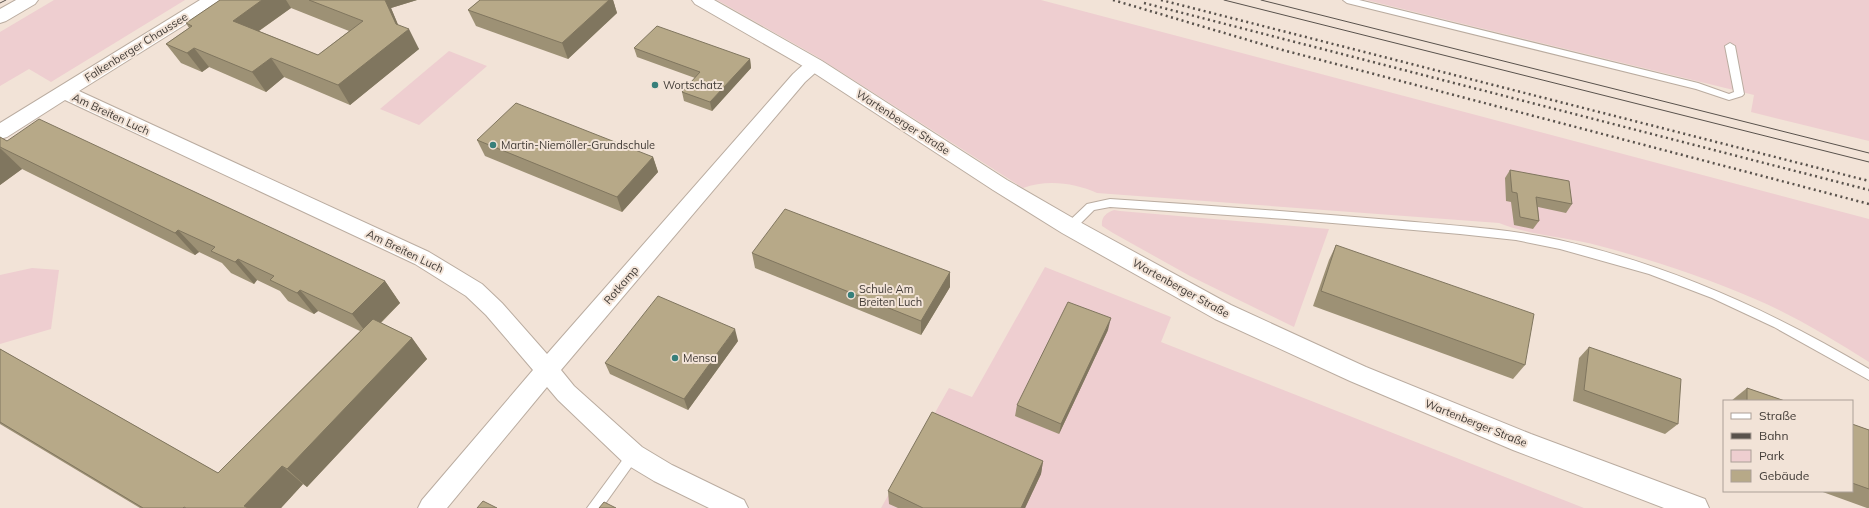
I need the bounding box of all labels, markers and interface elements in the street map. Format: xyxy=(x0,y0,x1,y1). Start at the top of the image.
street label: Falkenberger Chaussee xyxy=(82,10,190,84)
place label: Wortschatz xyxy=(663,78,723,92)
marker: Wortschatz xyxy=(650,80,660,90)
street label: Wartenberger Straße xyxy=(854,86,952,158)
street label: Am Breiten Luch xyxy=(70,90,152,138)
place label: Martin-Niemöller-Grundschule xyxy=(501,138,655,152)
marker: Martin-Niemöller-Grundschule xyxy=(488,140,498,150)
street label: Am Breiten Luch xyxy=(364,226,446,276)
street label: Wartenberger Straße xyxy=(1130,255,1232,321)
street label: Rotkamp xyxy=(601,263,642,307)
place label: Schule Am Breiten Luch xyxy=(859,282,922,309)
marker: Schule Am Breiten Luch xyxy=(846,290,856,300)
place label: Mensa xyxy=(683,351,717,365)
marker: Mensa xyxy=(670,353,680,363)
street label: Wartenberger Straße xyxy=(1423,396,1529,450)
legend xyxy=(1723,400,1853,492)
text: Straße xyxy=(1759,408,1796,423)
text: Bahn xyxy=(1759,428,1788,443)
text: Park xyxy=(1759,448,1785,463)
text: Gebäude xyxy=(1759,468,1809,483)

